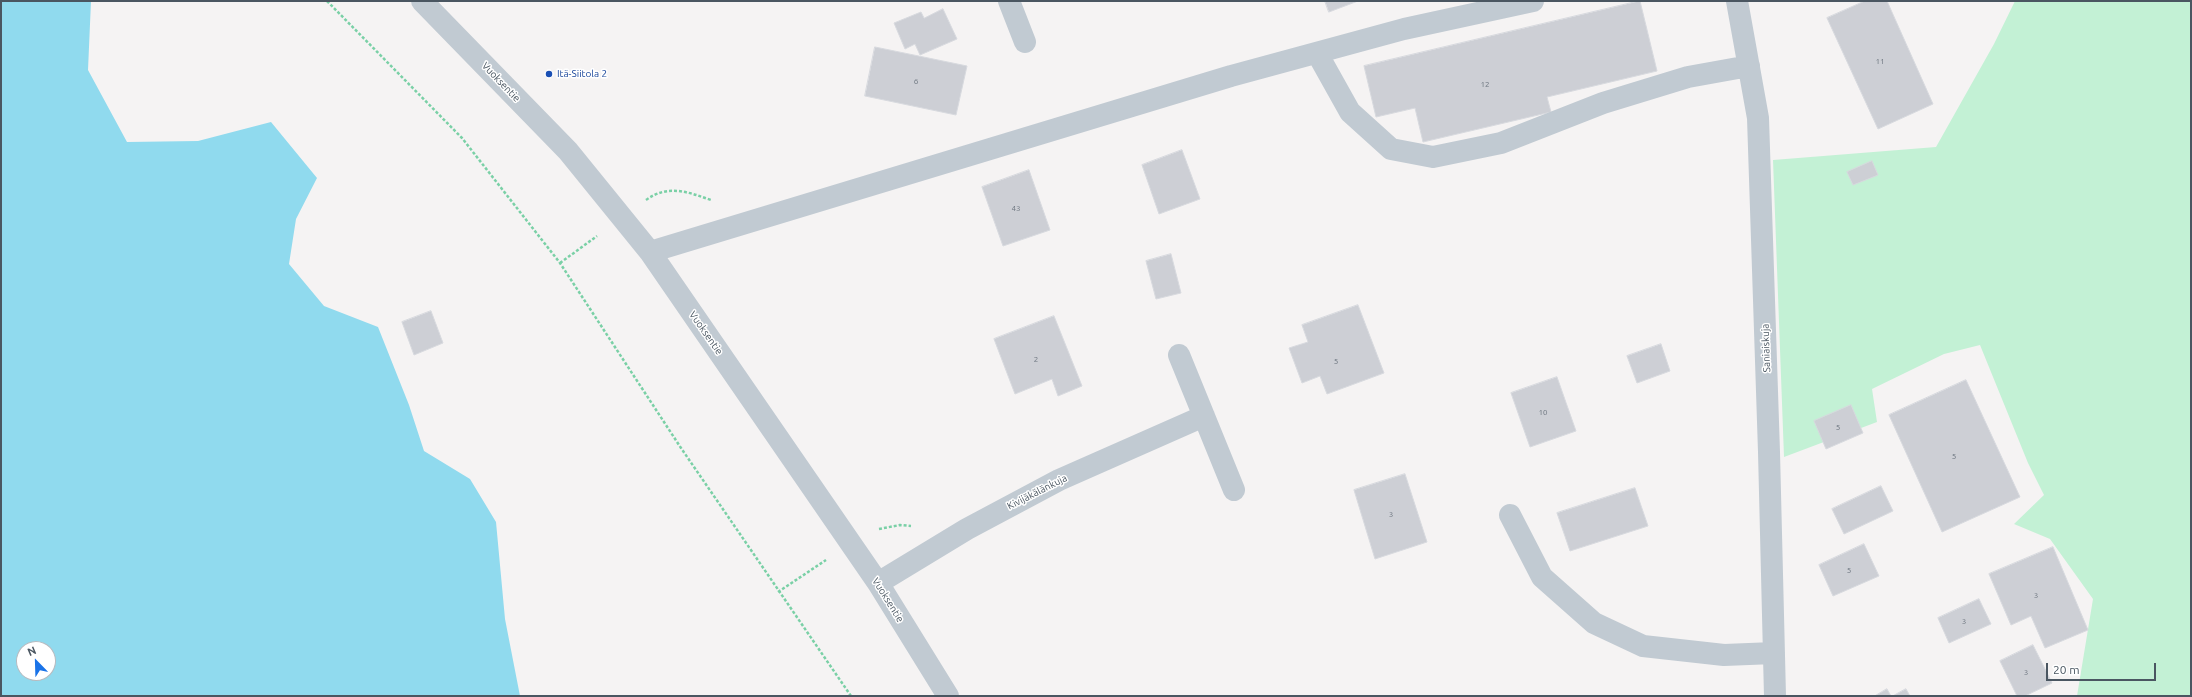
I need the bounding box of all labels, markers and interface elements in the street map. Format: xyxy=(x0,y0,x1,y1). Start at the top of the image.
house number: 11 xyxy=(1875,56,1885,66)
street label: Vuoksentie xyxy=(479,60,523,104)
place label: Itä-Siitola 2 xyxy=(557,68,607,80)
marker: Itä-Siitola 2 xyxy=(544,69,554,79)
house number: 6 xyxy=(914,76,918,86)
house number: 12 xyxy=(1480,79,1490,89)
house number: 43 xyxy=(1011,203,1021,213)
street label: Vuoksentie xyxy=(687,309,725,357)
street label: Saniaiskuja xyxy=(1759,323,1773,373)
house number: 2 xyxy=(1034,354,1038,364)
house number: 5 xyxy=(1334,356,1338,366)
house number: 10 xyxy=(1538,407,1548,417)
house number: 5 xyxy=(1836,422,1840,432)
house number: 5 xyxy=(1952,451,1956,461)
street label: Kivijäkälänkuja xyxy=(1005,472,1069,512)
house number: 3 xyxy=(1389,509,1393,519)
house number: 5 xyxy=(1847,565,1851,575)
street label: Vuoksentie xyxy=(870,576,906,624)
house number: 3 xyxy=(2034,590,2038,600)
house number: 3 xyxy=(1962,616,1966,626)
north arrow xyxy=(16,641,56,681)
text: N xyxy=(26,644,38,658)
scale bar xyxy=(2048,655,2158,681)
text: 20 m xyxy=(2053,663,2080,676)
house number: 3 xyxy=(2024,667,2028,677)

